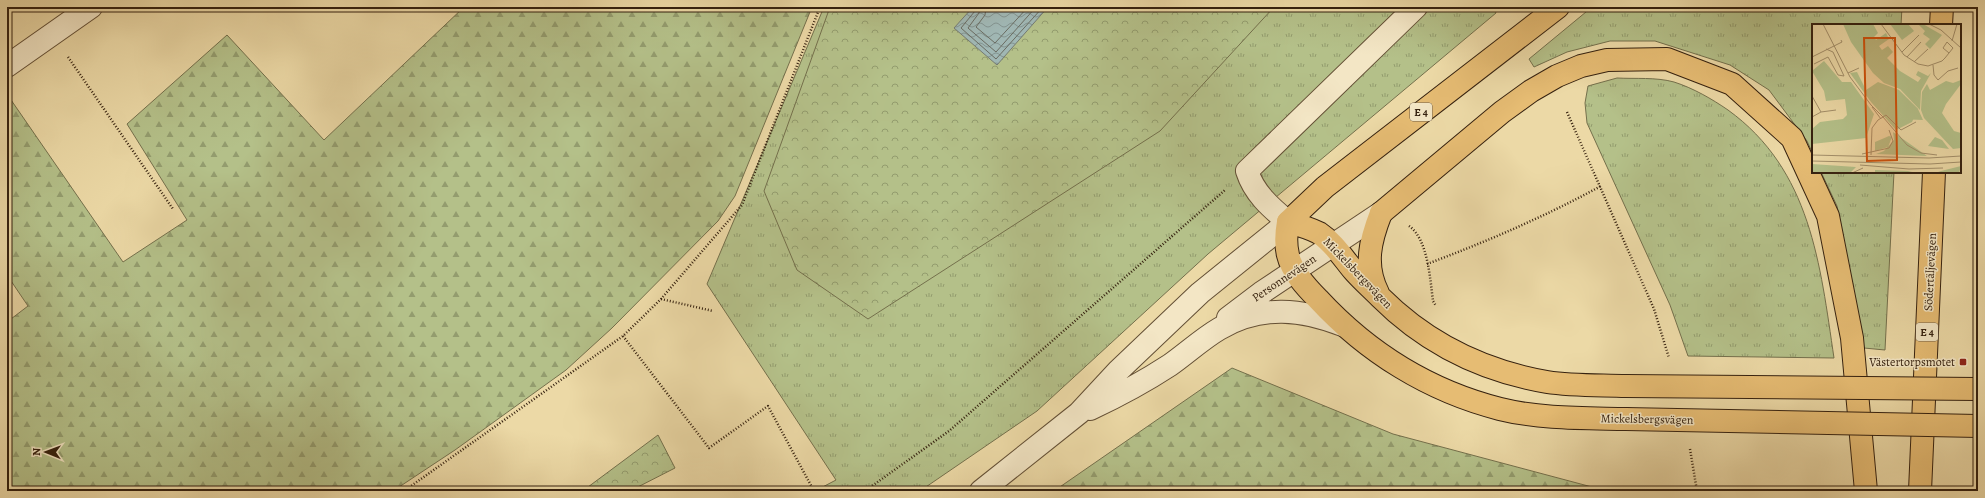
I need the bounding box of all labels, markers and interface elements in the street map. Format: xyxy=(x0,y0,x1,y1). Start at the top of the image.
inset map xyxy=(1812,24,1961,173)
road number: E 4 xyxy=(1410,103,1432,121)
street label: Södertäljevägen xyxy=(1920,232,1940,311)
street label: Mickelsbergsvägen xyxy=(1320,234,1396,312)
street label: Personnevägen xyxy=(1249,250,1320,305)
road number: E 4 xyxy=(1916,323,1938,341)
place label: Västertorpsmotet xyxy=(1868,354,1955,370)
marker: Västertorpsmotet xyxy=(1958,357,1968,367)
street label: Mickelsbergsvägen xyxy=(1600,410,1694,428)
north arrow xyxy=(26,432,66,472)
text: N xyxy=(29,448,44,456)

